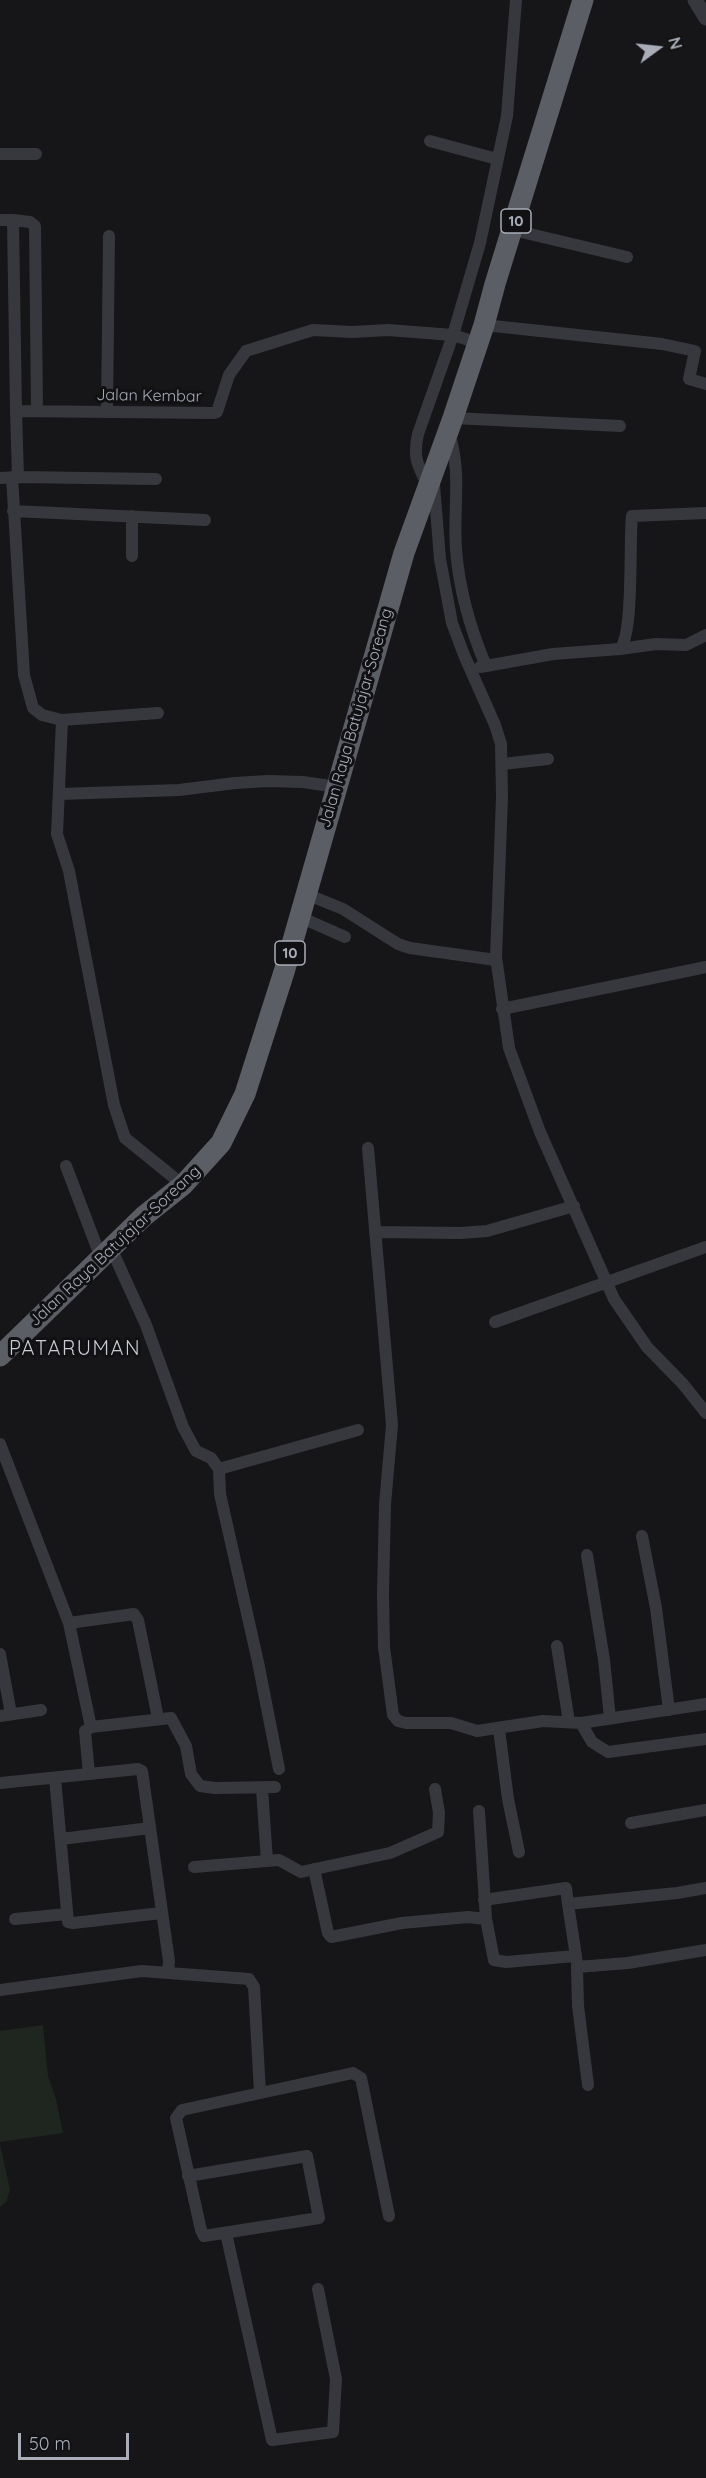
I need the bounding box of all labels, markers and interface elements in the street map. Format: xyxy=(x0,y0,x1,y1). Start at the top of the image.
north arrow xyxy=(628,18,688,78)
text: N xyxy=(664,35,687,52)
road number: 10 xyxy=(501,209,531,233)
street label: Jalan Kembar xyxy=(96,385,202,407)
street label: Jalan Raya Batujajar-Soreang xyxy=(315,606,397,830)
road number: 10 xyxy=(275,941,305,965)
street label: Jalan Raya Batujajar-Soreang xyxy=(25,1162,205,1330)
district label: PATARUMAN xyxy=(9,1337,141,1361)
scale bar xyxy=(21,2421,132,2459)
text: 50 m xyxy=(29,2432,71,2455)

